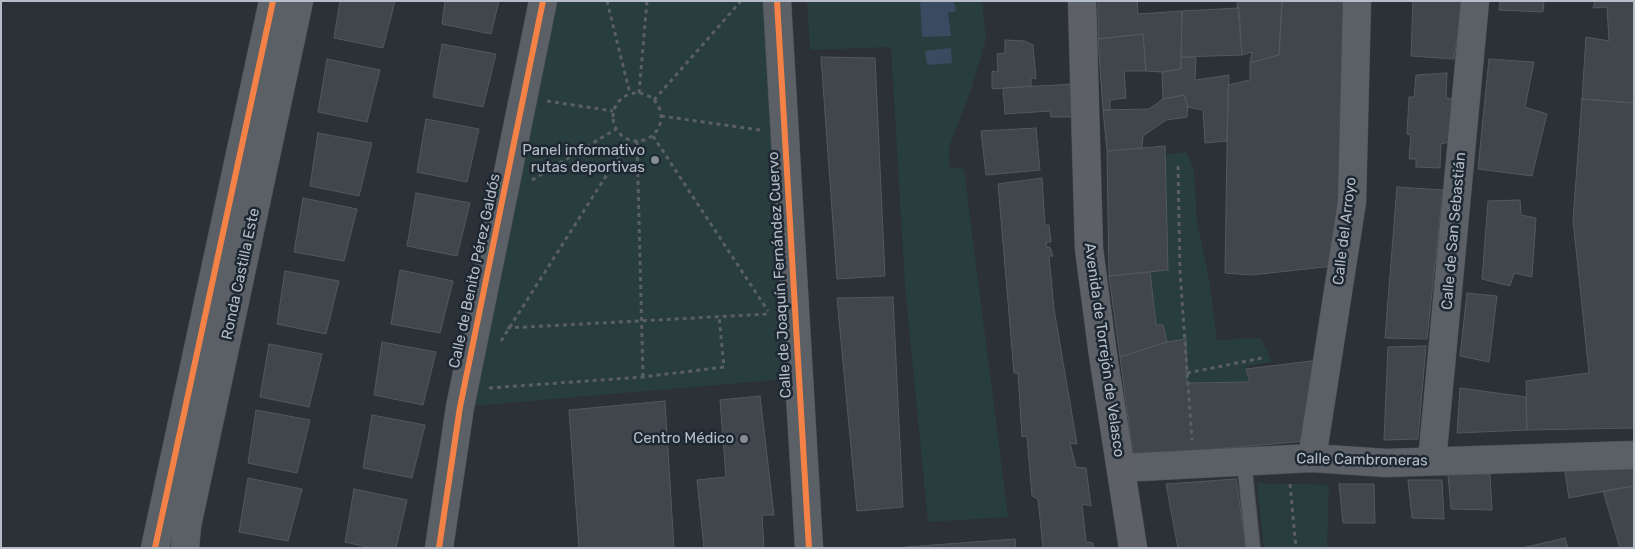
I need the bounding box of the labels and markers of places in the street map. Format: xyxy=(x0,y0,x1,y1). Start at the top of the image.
place label: Panel informativo rutas deportivas xyxy=(522,142,645,177)
marker: Panel informativo rutas deportivas xyxy=(649,154,661,166)
place label: Centro Médico xyxy=(633,430,734,448)
marker: Centro Médico xyxy=(738,433,750,445)

